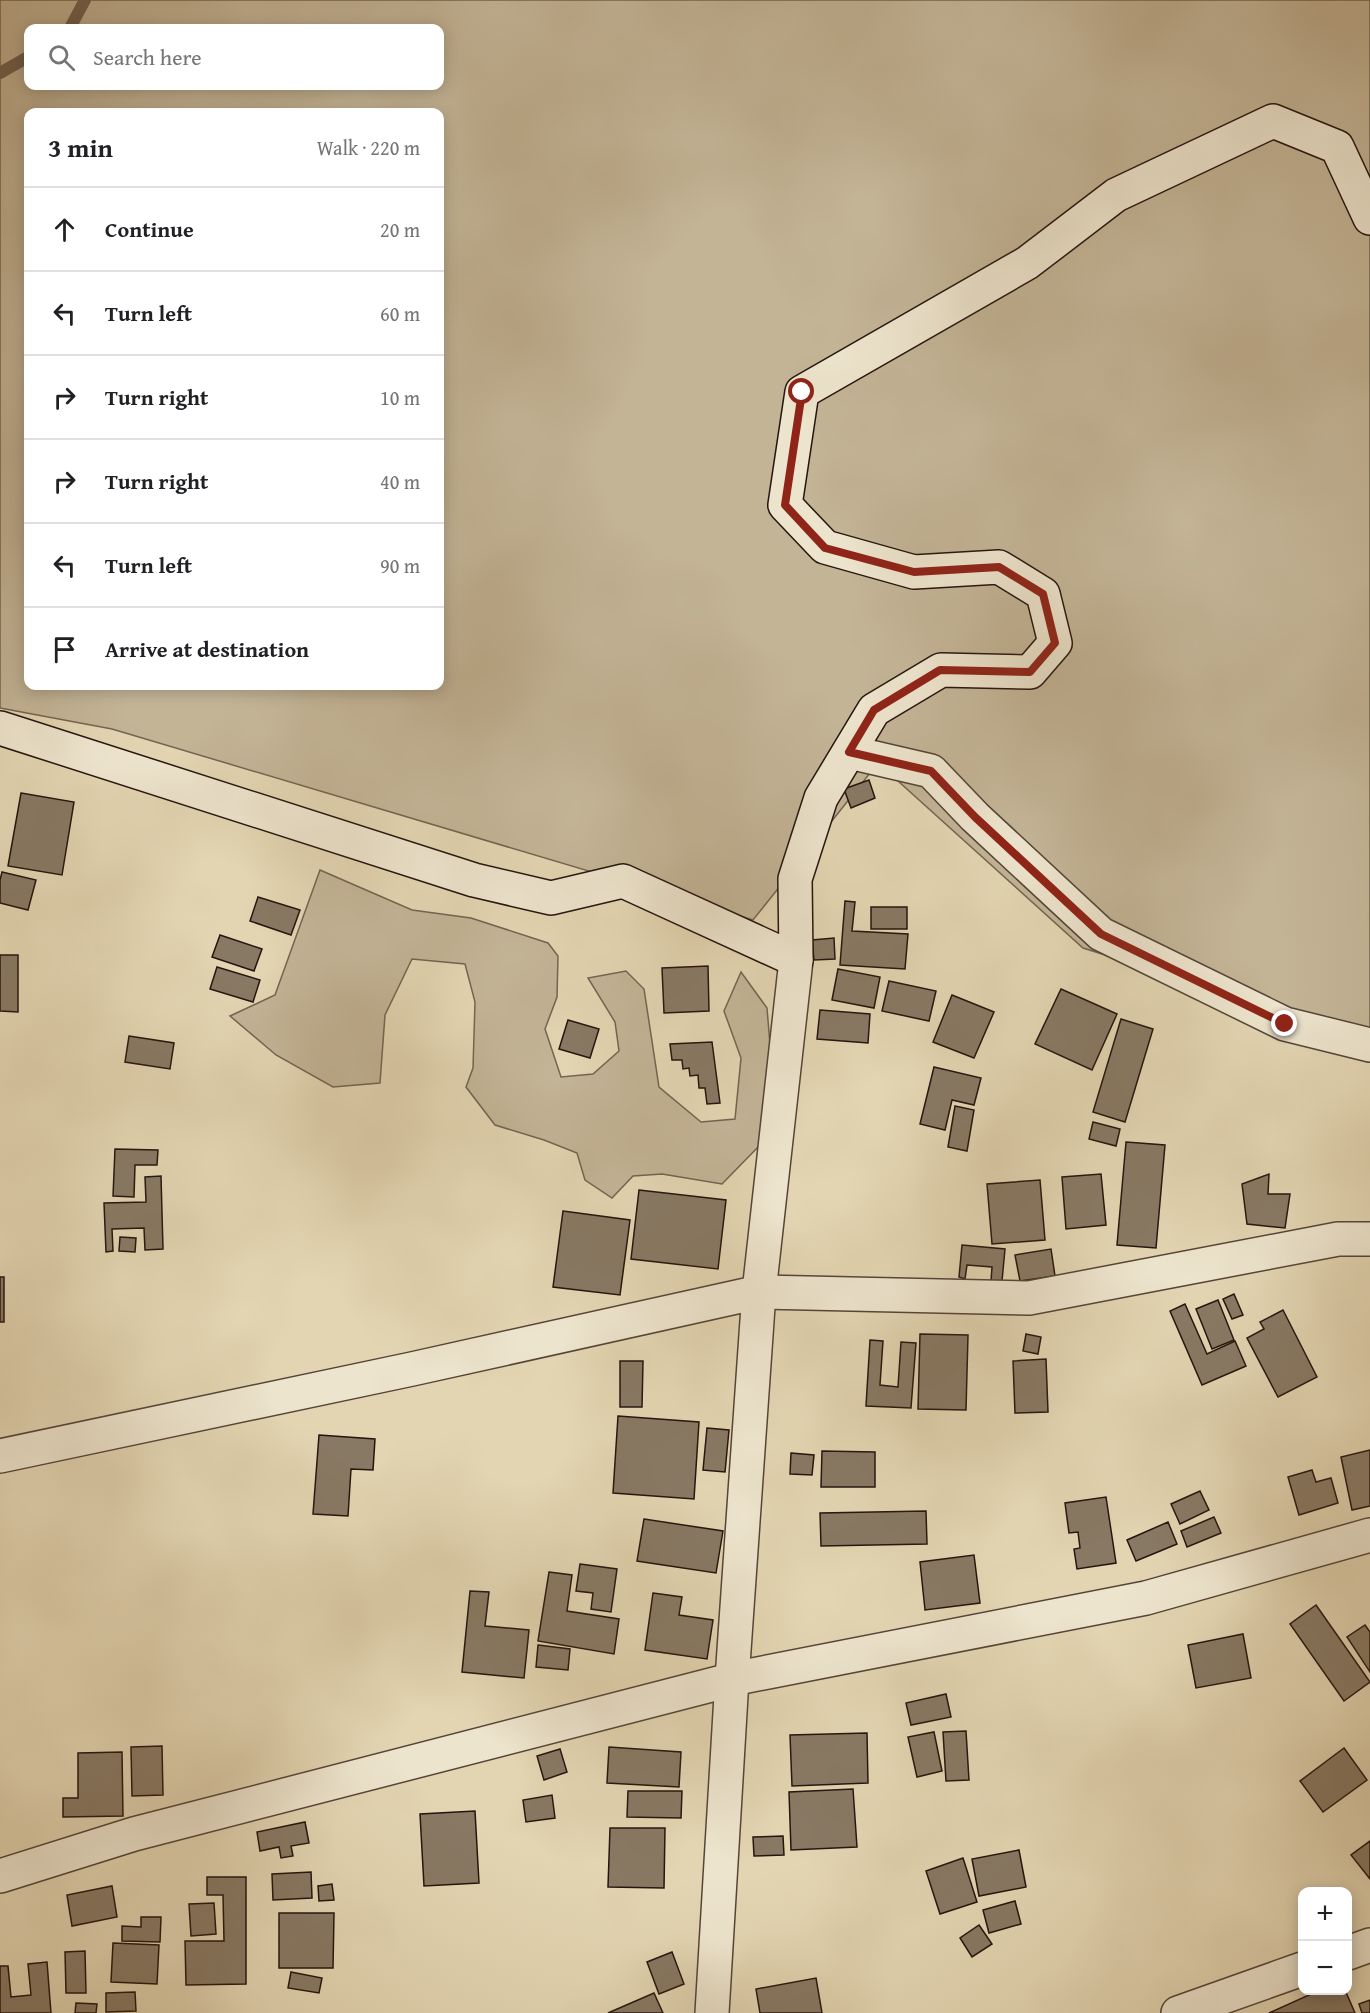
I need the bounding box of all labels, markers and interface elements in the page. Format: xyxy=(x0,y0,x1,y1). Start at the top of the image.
search box xyxy=(24,24,444,90)
icon: search xyxy=(45,41,78,74)
text: Search here xyxy=(93,41,202,73)
text: 3 min xyxy=(48,128,113,167)
text: Walk · 220 m xyxy=(317,133,420,162)
icon: ahead xyxy=(48,213,81,246)
text: Continue xyxy=(105,213,194,245)
text: 20 m xyxy=(380,215,420,244)
icon: left xyxy=(48,297,81,330)
text: Turn left xyxy=(105,297,192,329)
text: 60 m xyxy=(380,299,420,328)
route start xyxy=(788,378,814,404)
icon: right xyxy=(48,381,81,414)
text: Turn right xyxy=(105,381,208,413)
text: 10 m xyxy=(380,383,420,412)
icon: right xyxy=(48,465,81,498)
text: Turn right xyxy=(105,465,208,497)
text: 40 m xyxy=(380,467,420,496)
icon: left xyxy=(48,549,81,582)
text: Turn left xyxy=(105,549,192,581)
text: 90 m xyxy=(380,551,420,580)
icon: arrive xyxy=(48,633,81,666)
text: Arrive at destination xyxy=(105,633,309,665)
route end xyxy=(1271,1010,1297,1036)
map controls xyxy=(1298,1887,1352,1995)
button: + xyxy=(1298,1887,1352,1941)
button: − xyxy=(1298,1941,1352,1995)

